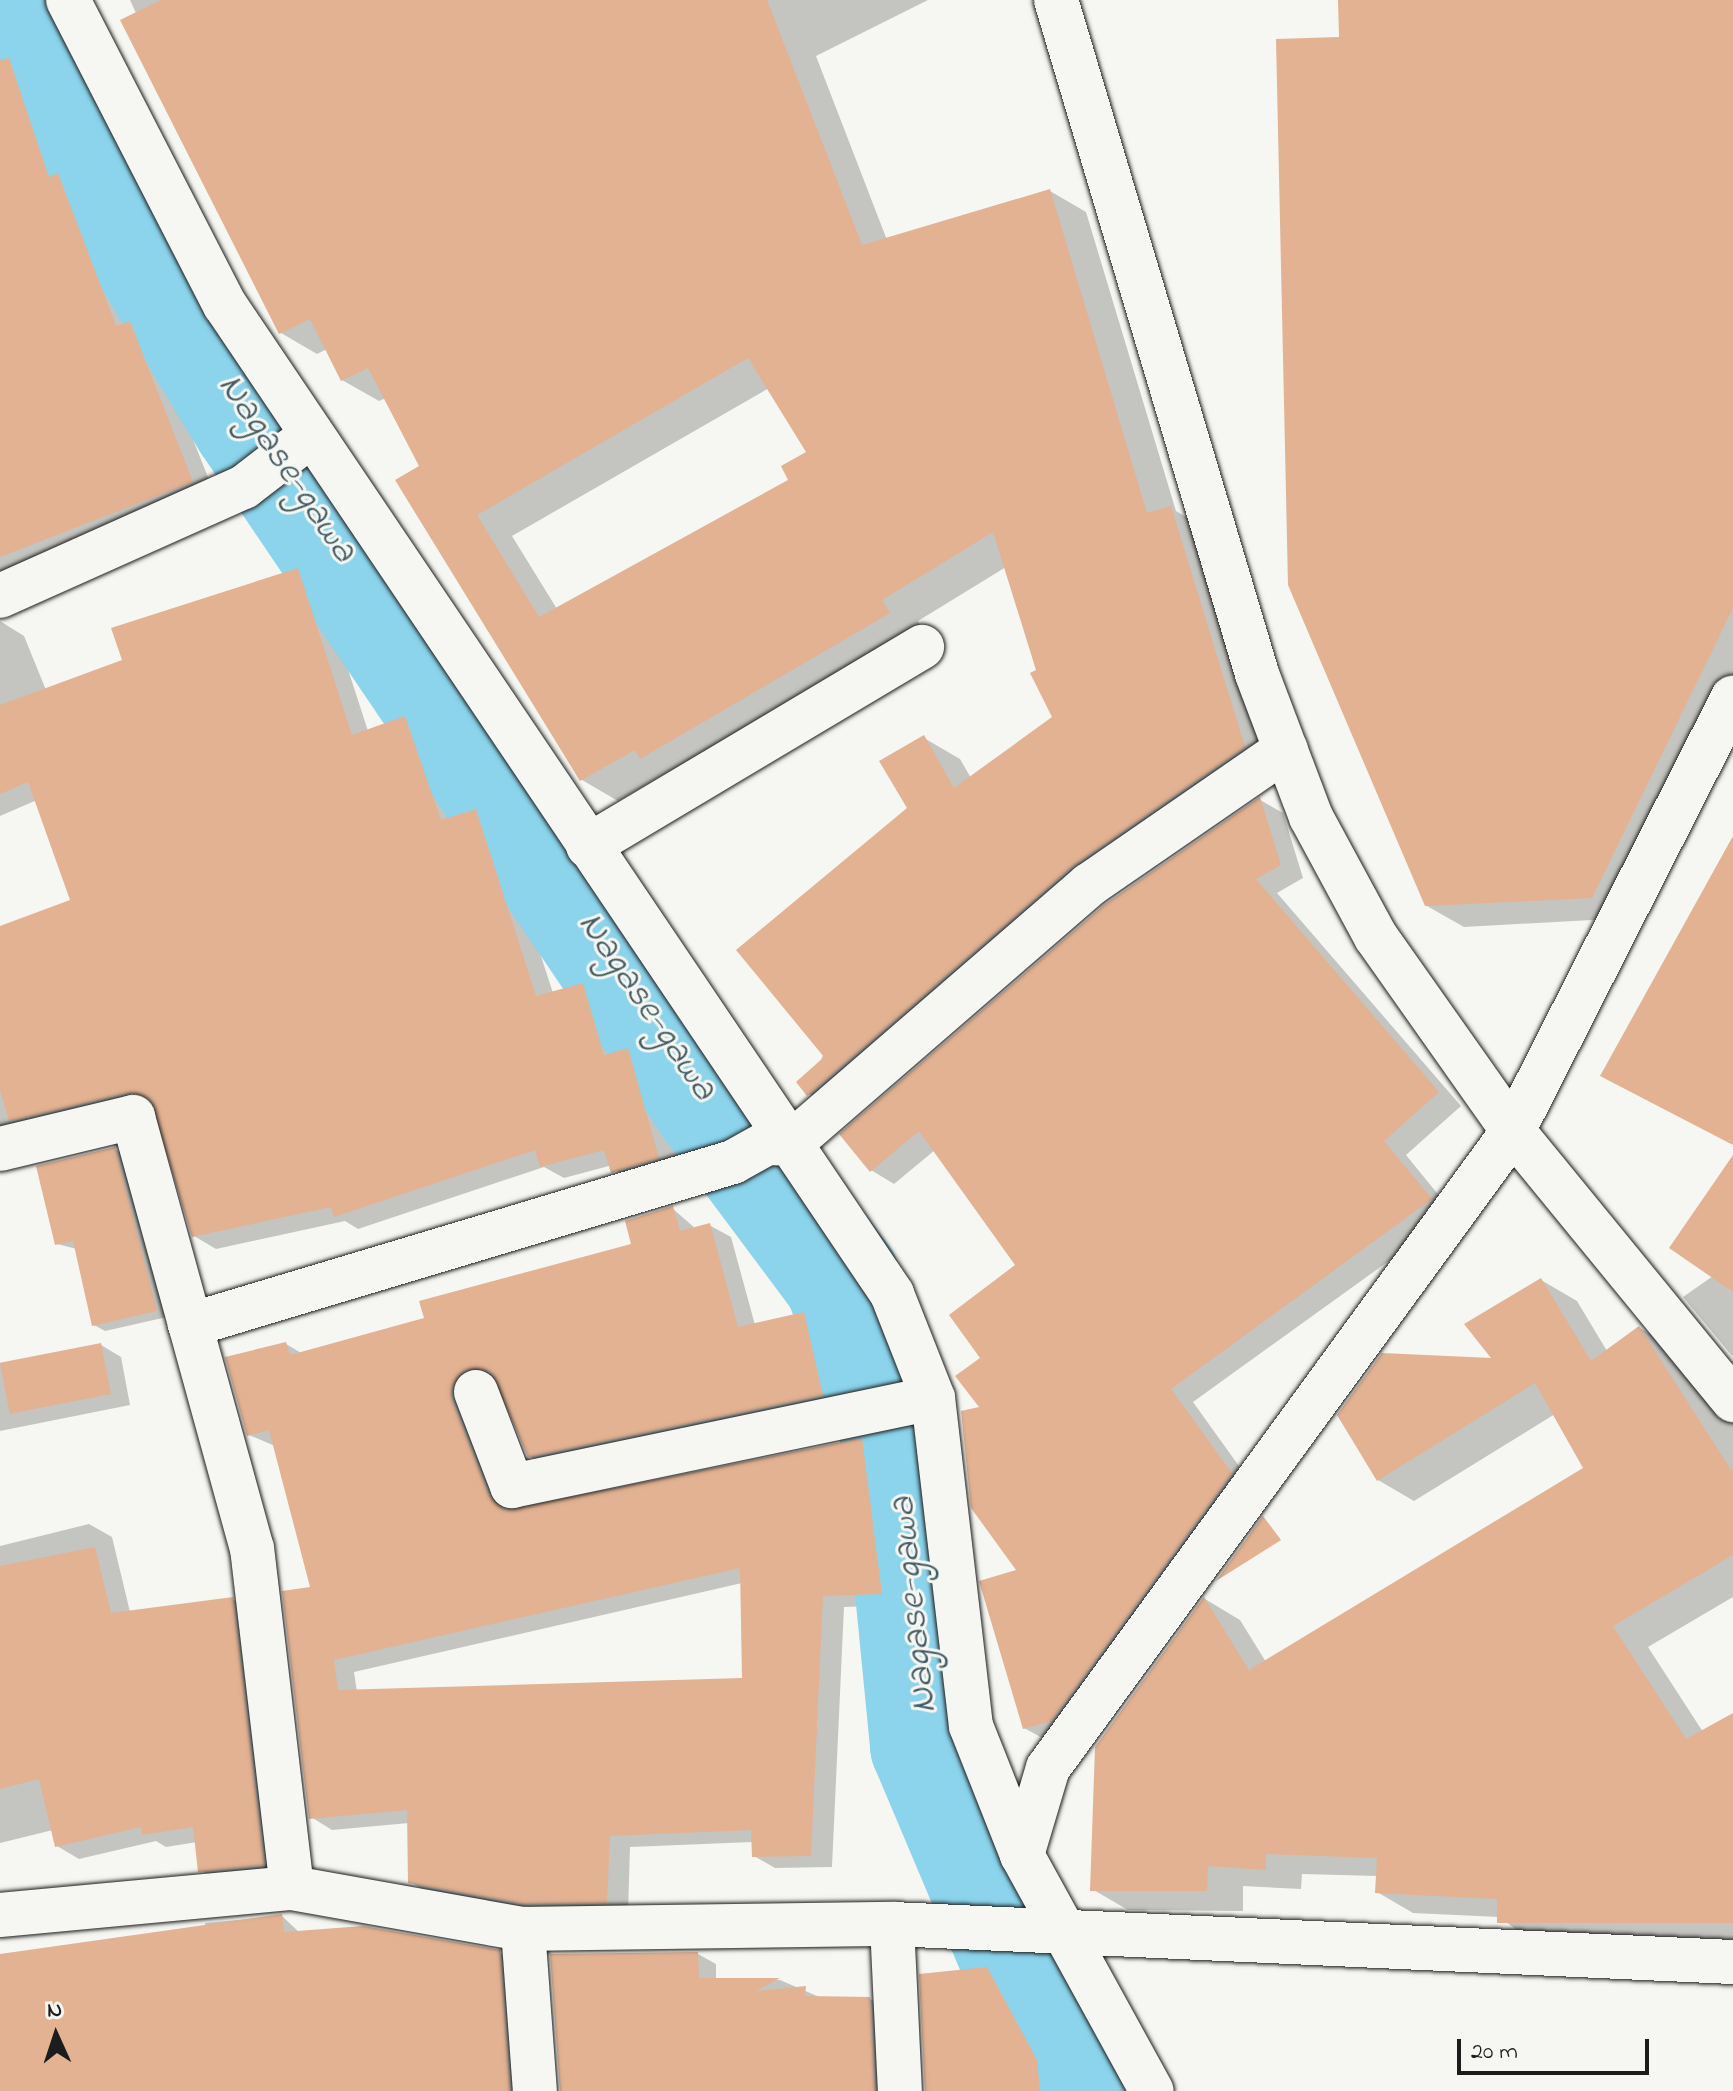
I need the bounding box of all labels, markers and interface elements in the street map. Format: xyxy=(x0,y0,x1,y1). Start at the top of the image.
water label: Nagase-gawa xyxy=(206,366,366,572)
water label: Nagase-gawa xyxy=(566,904,726,1110)
water label: Nagase-gawa xyxy=(881,1494,949,1716)
north arrow xyxy=(16,1995,96,2075)
text: N xyxy=(46,1995,63,2027)
scale bar xyxy=(1461,2023,1653,2073)
text: 20 m xyxy=(1471,2035,1518,2070)

